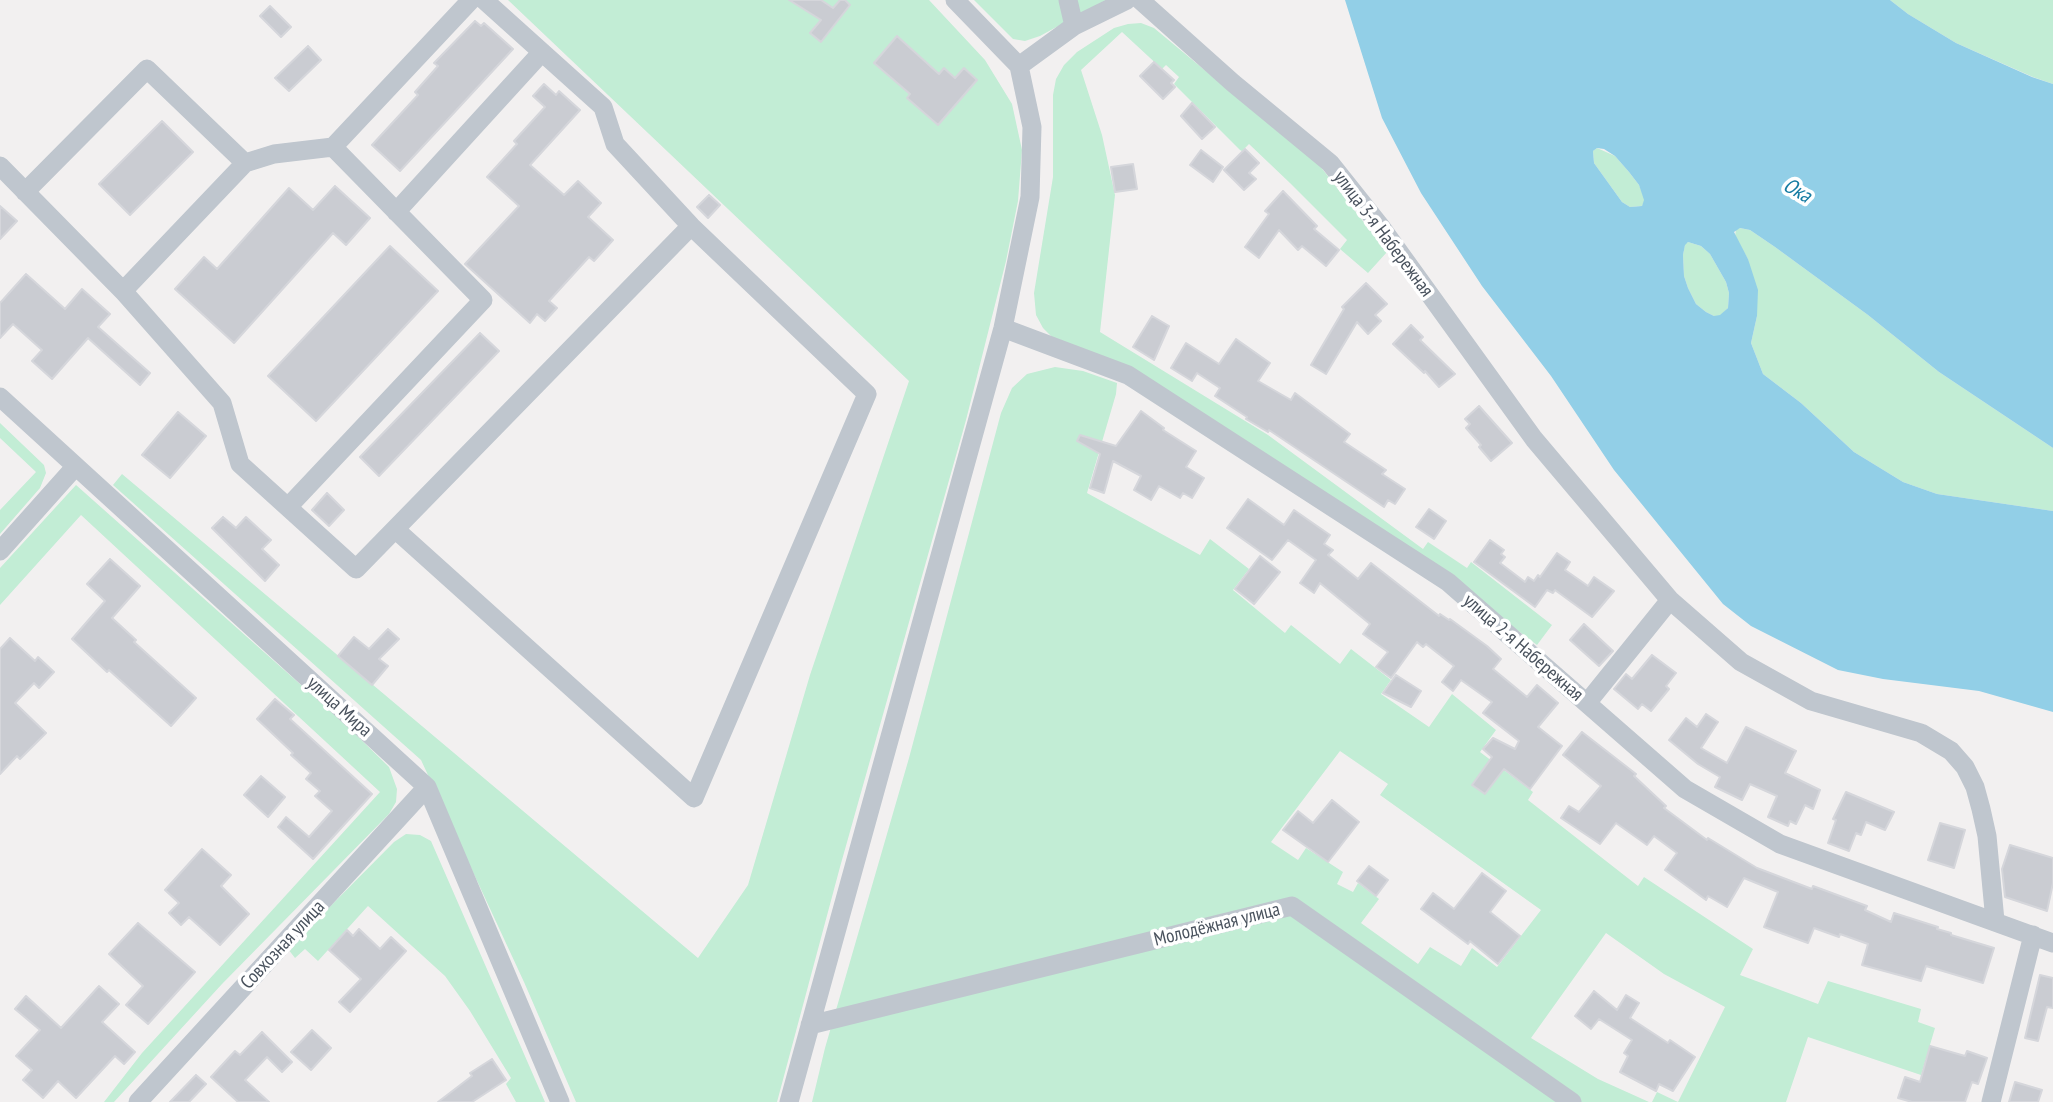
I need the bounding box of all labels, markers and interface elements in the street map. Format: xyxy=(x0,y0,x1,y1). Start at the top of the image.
street label: улица 3-я Набережная xyxy=(1328,167,1438,301)
water label: Ока xyxy=(1779,173,1815,209)
street label: улица 2-я Набережная xyxy=(1458,590,1588,706)
street label: улица Мира xyxy=(302,672,376,742)
street label: Совхозная улица xyxy=(236,896,330,994)
street label: Молодёжная улица xyxy=(1152,898,1282,952)

